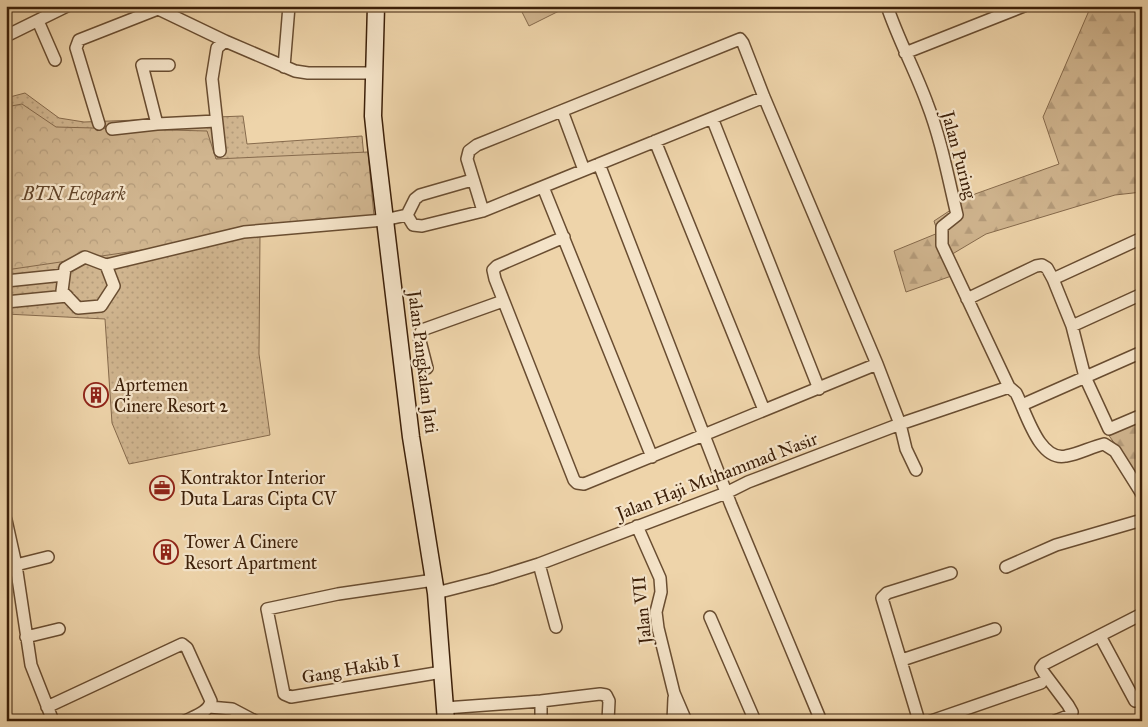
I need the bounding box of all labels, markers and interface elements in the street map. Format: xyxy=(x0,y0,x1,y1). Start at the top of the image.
street label: Jalan Puring xyxy=(935,107,981,202)
park label: BTN Ecopark xyxy=(21,183,126,206)
street label: Jalan Pangkalan Jati xyxy=(402,287,443,435)
place label: Aprtemen Cinere Resort 2 xyxy=(113,374,228,417)
building icon: Aprtemen Cinere Resort 2 xyxy=(83,382,109,408)
street label: Jalan Haji Muhammad Nasir xyxy=(611,427,821,526)
place label: Kontraktor Interior Duta Laras Cipta CV xyxy=(180,467,338,510)
office icon: Kontraktor Interior Duta Laras Cipta CV xyxy=(149,475,175,501)
place label: Tower A Cinere Resort Apartment xyxy=(184,531,318,574)
building icon: Tower A Cinere Resort Apartment xyxy=(153,539,179,565)
street label: Jalan VII xyxy=(627,574,658,647)
street label: Gang Hakib I xyxy=(300,649,402,689)

